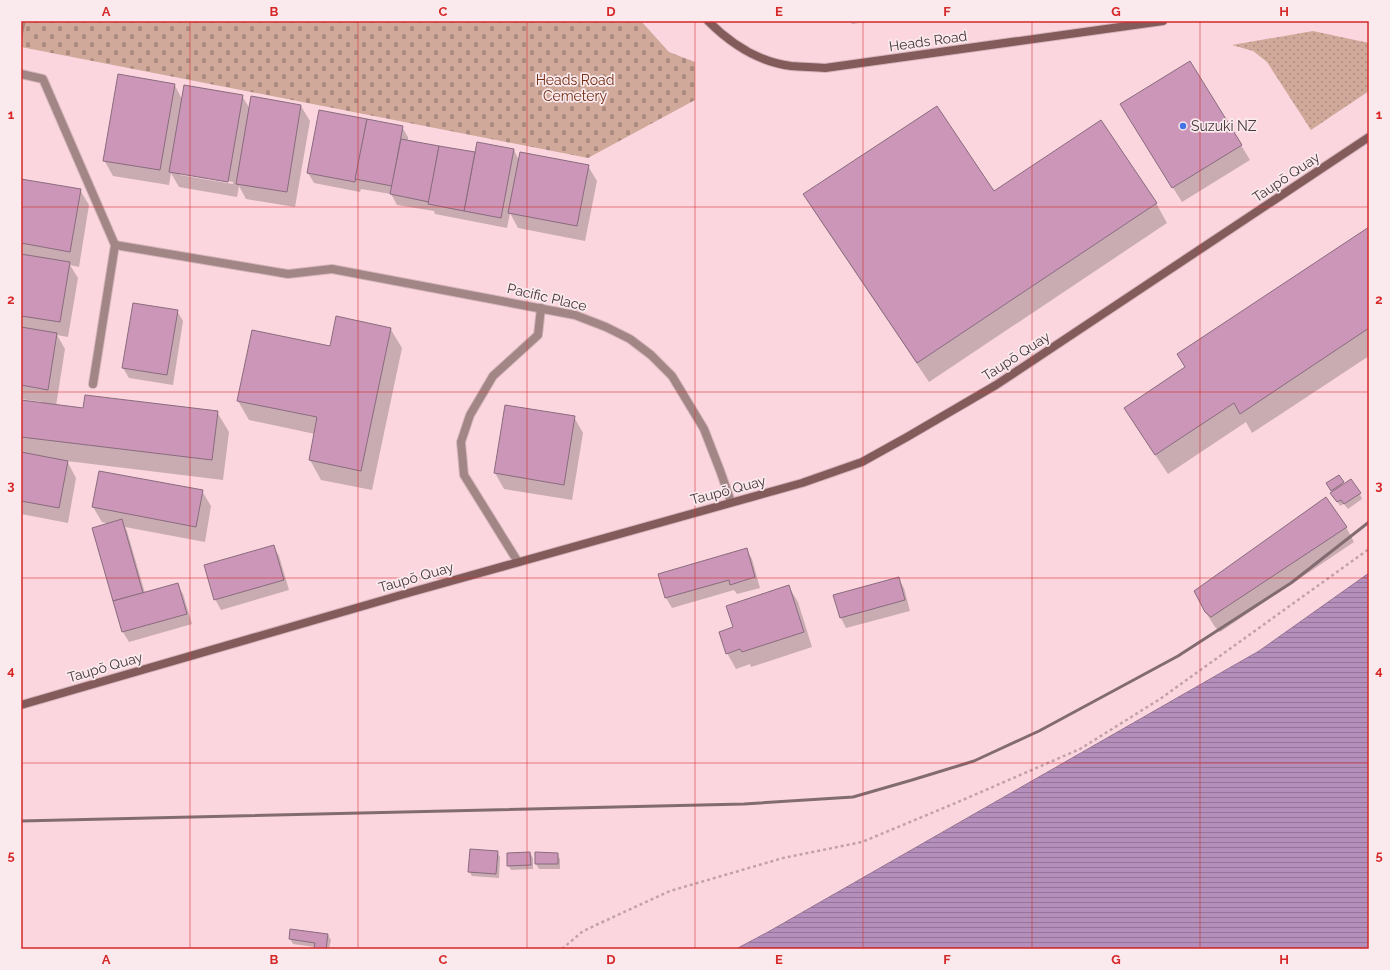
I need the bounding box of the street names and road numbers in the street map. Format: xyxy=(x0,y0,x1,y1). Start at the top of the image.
street label: Heads Road xyxy=(888,28,968,54)
street label: Taupō Quay xyxy=(1249,149,1323,205)
street label: Pacific Place xyxy=(506,280,588,314)
street label: Taupō Quay xyxy=(979,328,1053,384)
street label: Taupō Quay xyxy=(689,472,768,508)
street label: Taupō Quay xyxy=(377,559,456,595)
street label: Taupō Quay xyxy=(66,649,145,685)

